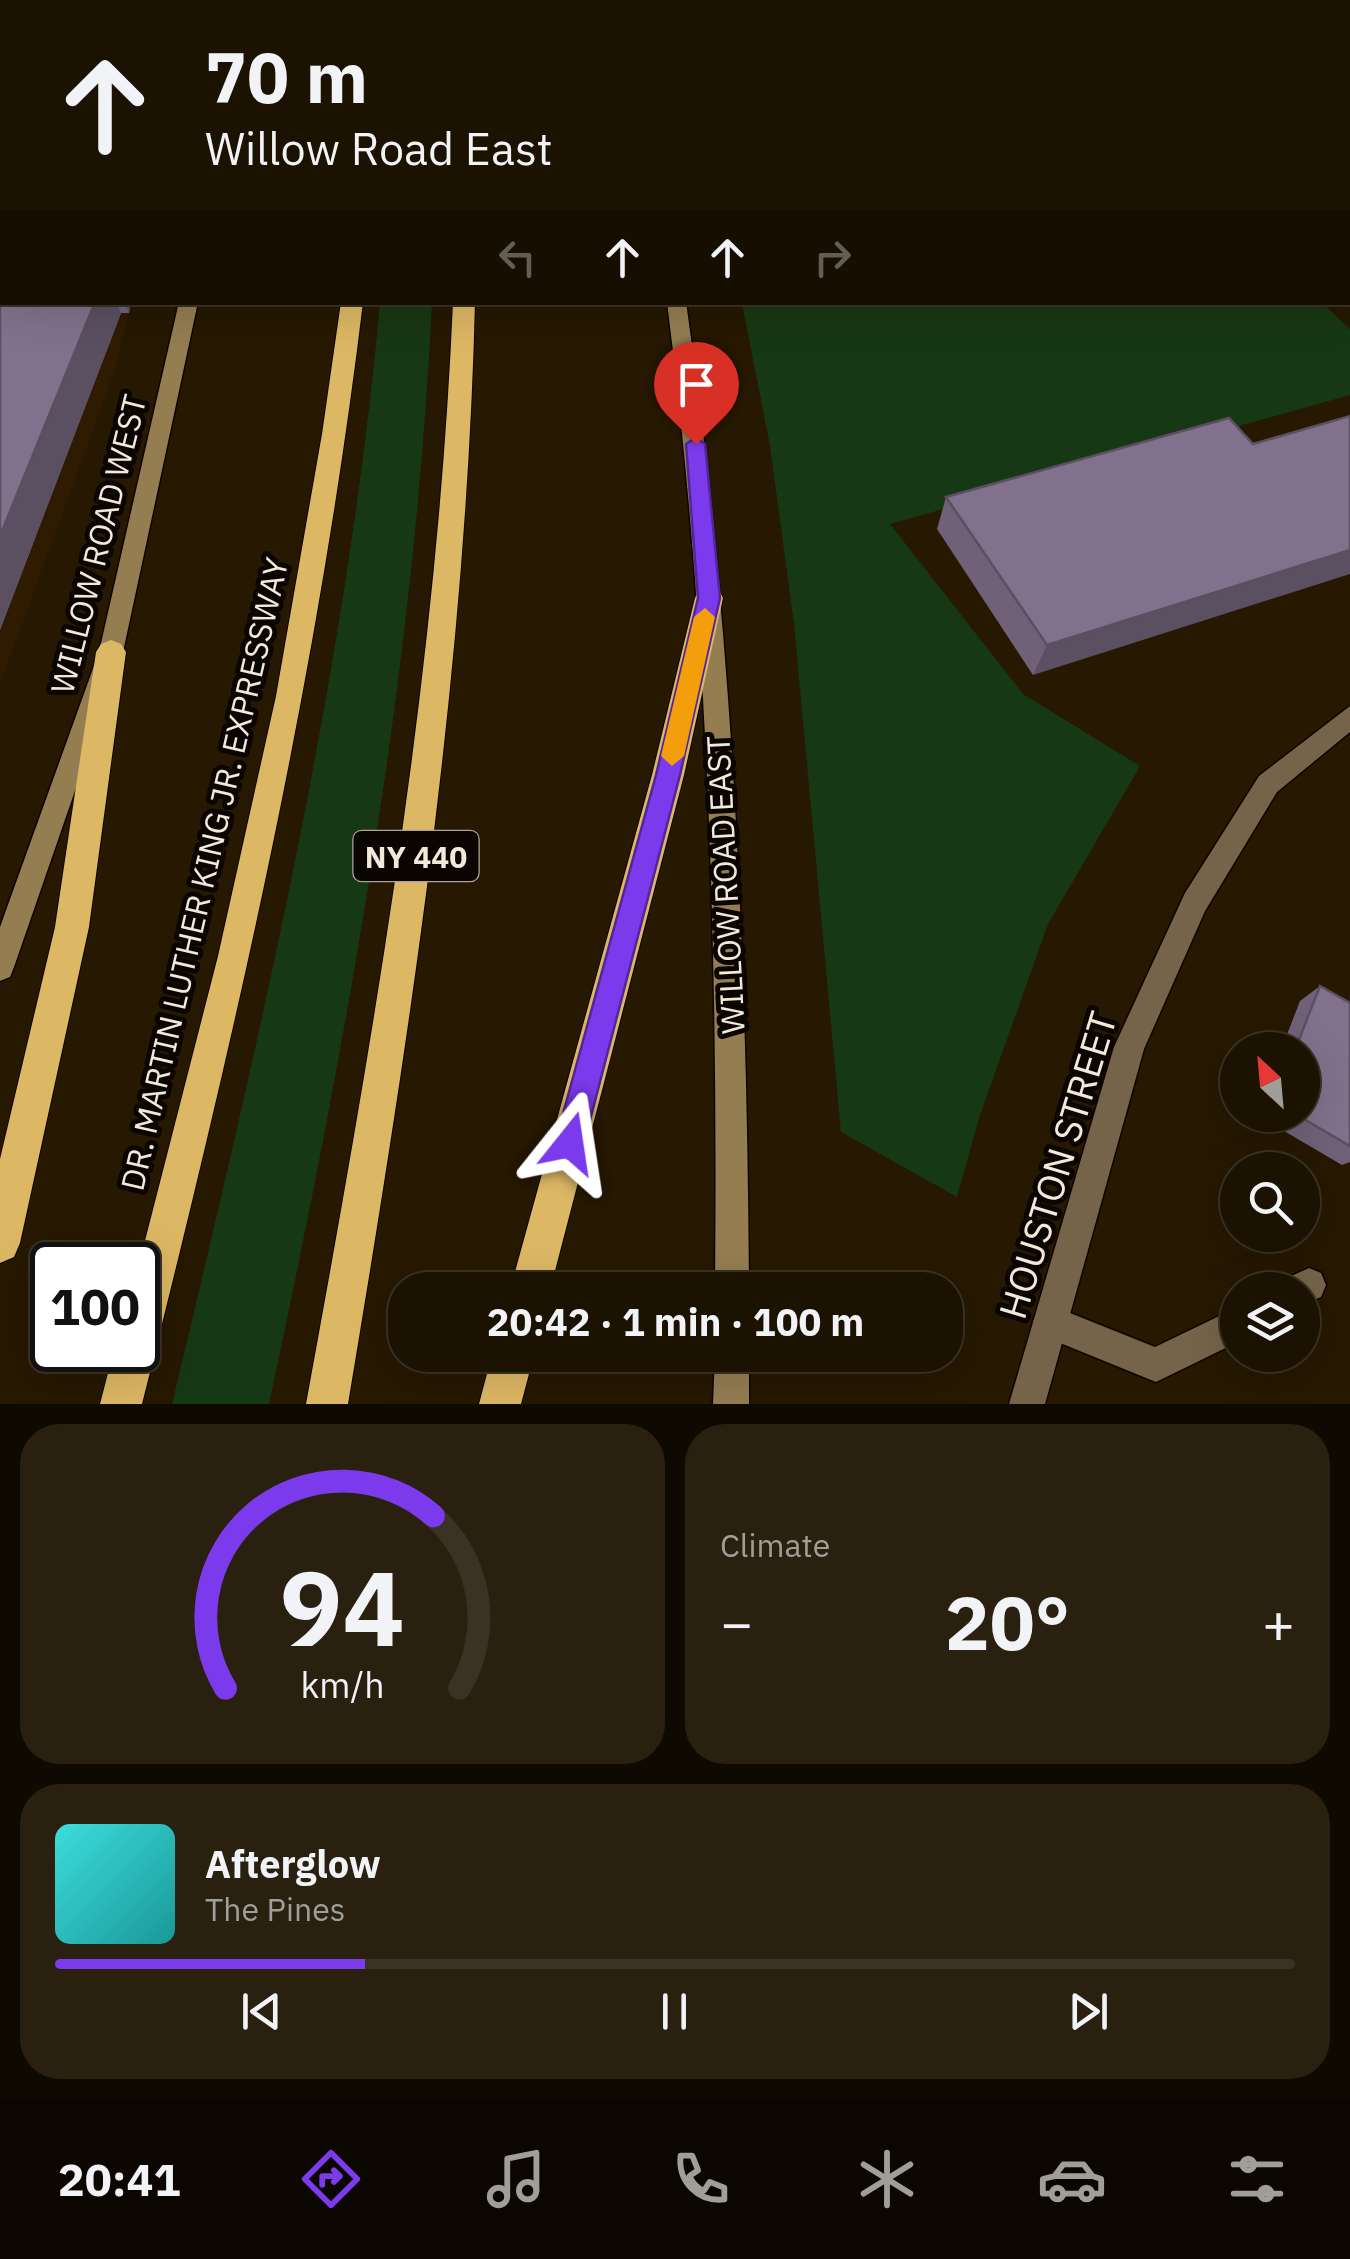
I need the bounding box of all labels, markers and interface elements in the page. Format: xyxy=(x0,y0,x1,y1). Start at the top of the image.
text: 70 m xyxy=(205,31,368,122)
icon: ahead xyxy=(40,40,170,170)
text: Willow Road East xyxy=(205,119,553,177)
icon: left xyxy=(490,230,545,285)
icon: ahead xyxy=(595,230,650,285)
icon: ahead xyxy=(700,230,755,285)
icon: right xyxy=(805,230,860,285)
pin xyxy=(654,342,739,445)
icon: arrive xyxy=(669,357,724,412)
street label: WILLOW ROAD WEST xyxy=(41,390,155,698)
street label: DR. MARTIN LUTHER KING JR. EXPRESSWAY xyxy=(111,553,297,1195)
street label: WILLOW ROAD EAST xyxy=(696,735,754,1035)
road number: NY 440 xyxy=(354,831,478,881)
street label: HOUSTON STREET xyxy=(987,1006,1127,1324)
north arrow xyxy=(1220,1032,1320,1132)
map controls xyxy=(1220,1032,1320,1372)
position arrow xyxy=(518,1091,622,1195)
button: search xyxy=(1220,1152,1320,1252)
speed limit sign: 100 xyxy=(30,1242,160,1372)
button: layers xyxy=(1220,1272,1320,1372)
text: 20:42 · 1 min · 100 m xyxy=(487,1297,864,1346)
text: Climate xyxy=(720,1524,830,1566)
text: 94 xyxy=(280,1539,405,1675)
text: 20° xyxy=(945,1573,1070,1671)
text: − xyxy=(720,1587,753,1658)
text: + xyxy=(1262,1587,1295,1658)
text: km/h xyxy=(300,1661,385,1708)
text: Afterglow xyxy=(205,1839,381,1888)
text: The Pines xyxy=(205,1888,345,1930)
icon: previous xyxy=(234,1984,289,2039)
icon: pause xyxy=(647,1984,702,2039)
icon: next xyxy=(1061,1984,1116,2039)
icon: directions xyxy=(296,2144,366,2214)
icon: music xyxy=(481,2144,551,2214)
icon: phone xyxy=(666,2144,736,2214)
icon: climate xyxy=(852,2144,922,2214)
icon: car xyxy=(1037,2144,1107,2214)
icon: filters xyxy=(1222,2144,1292,2214)
text: 20:41 xyxy=(58,2150,181,2208)

